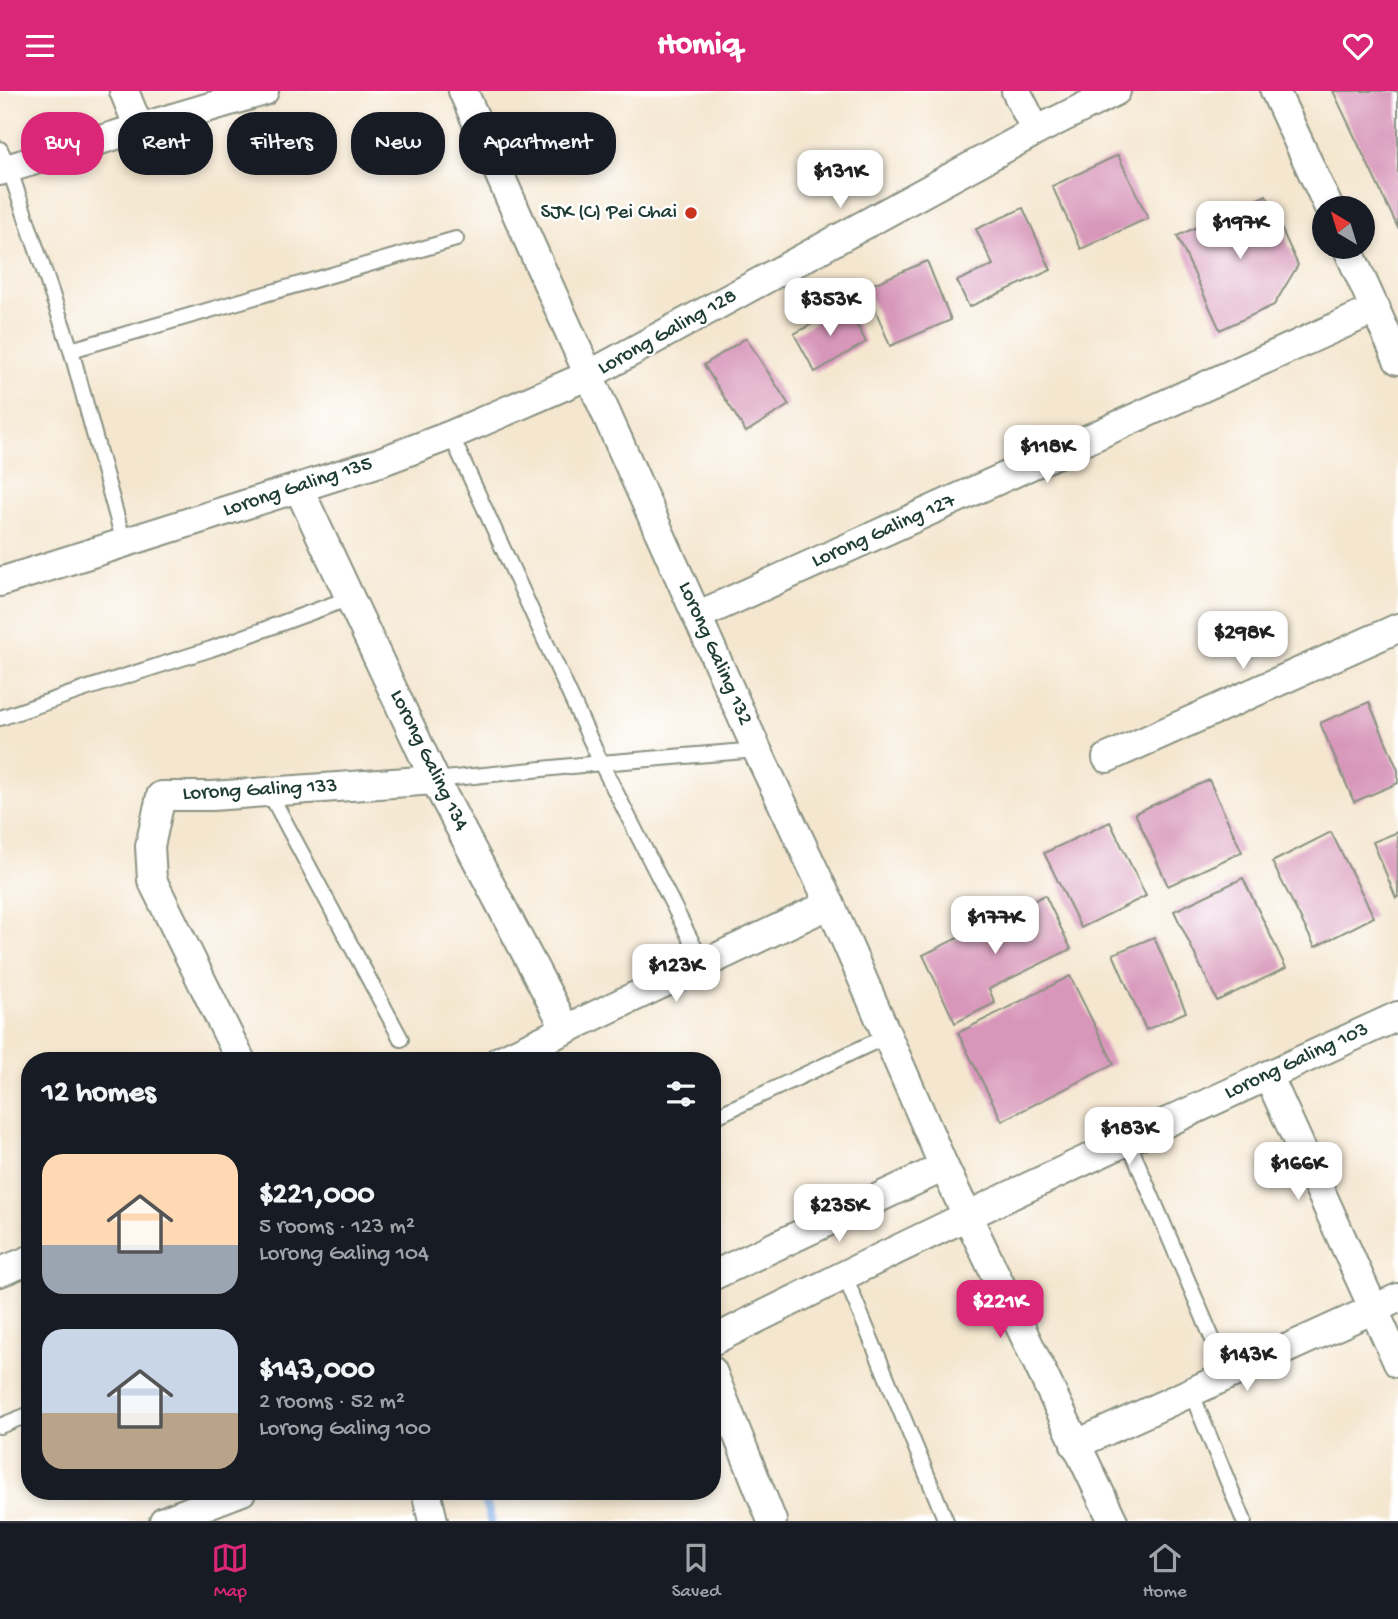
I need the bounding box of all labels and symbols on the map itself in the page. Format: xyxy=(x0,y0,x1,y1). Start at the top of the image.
pin: $131K xyxy=(791,151,889,210)
north arrow xyxy=(1312,196,1376,259)
place label: SJK (C) Pei Chai xyxy=(541,201,677,226)
pin: $197K xyxy=(1191,201,1289,261)
marker: SJK (C) Pei Chai xyxy=(683,205,699,221)
pin: $353K xyxy=(781,279,879,338)
street label: Lorong Galing 128 xyxy=(594,284,742,382)
pin: $118K xyxy=(998,425,1096,485)
street label: Lorong Galing 135 xyxy=(220,452,376,524)
street label: Lorong Galing 127 xyxy=(808,489,961,575)
street label: Lorong Galing 132 xyxy=(671,578,757,730)
pin: $298K xyxy=(1194,611,1292,671)
street label: Lorong Galing 134 xyxy=(383,686,473,836)
street label: Lorong Galing 133 xyxy=(182,774,338,808)
pin: $177K xyxy=(946,897,1044,956)
pin: $123K xyxy=(627,944,725,1004)
street label: Lorong Galing 103 xyxy=(1221,1018,1373,1106)
pin: $183K xyxy=(1080,1107,1178,1167)
pin: $166K xyxy=(1249,1143,1347,1202)
pin: $235K xyxy=(790,1185,888,1244)
pin: $221K xyxy=(951,1281,1049,1340)
pin: $143K xyxy=(1198,1333,1296,1393)

